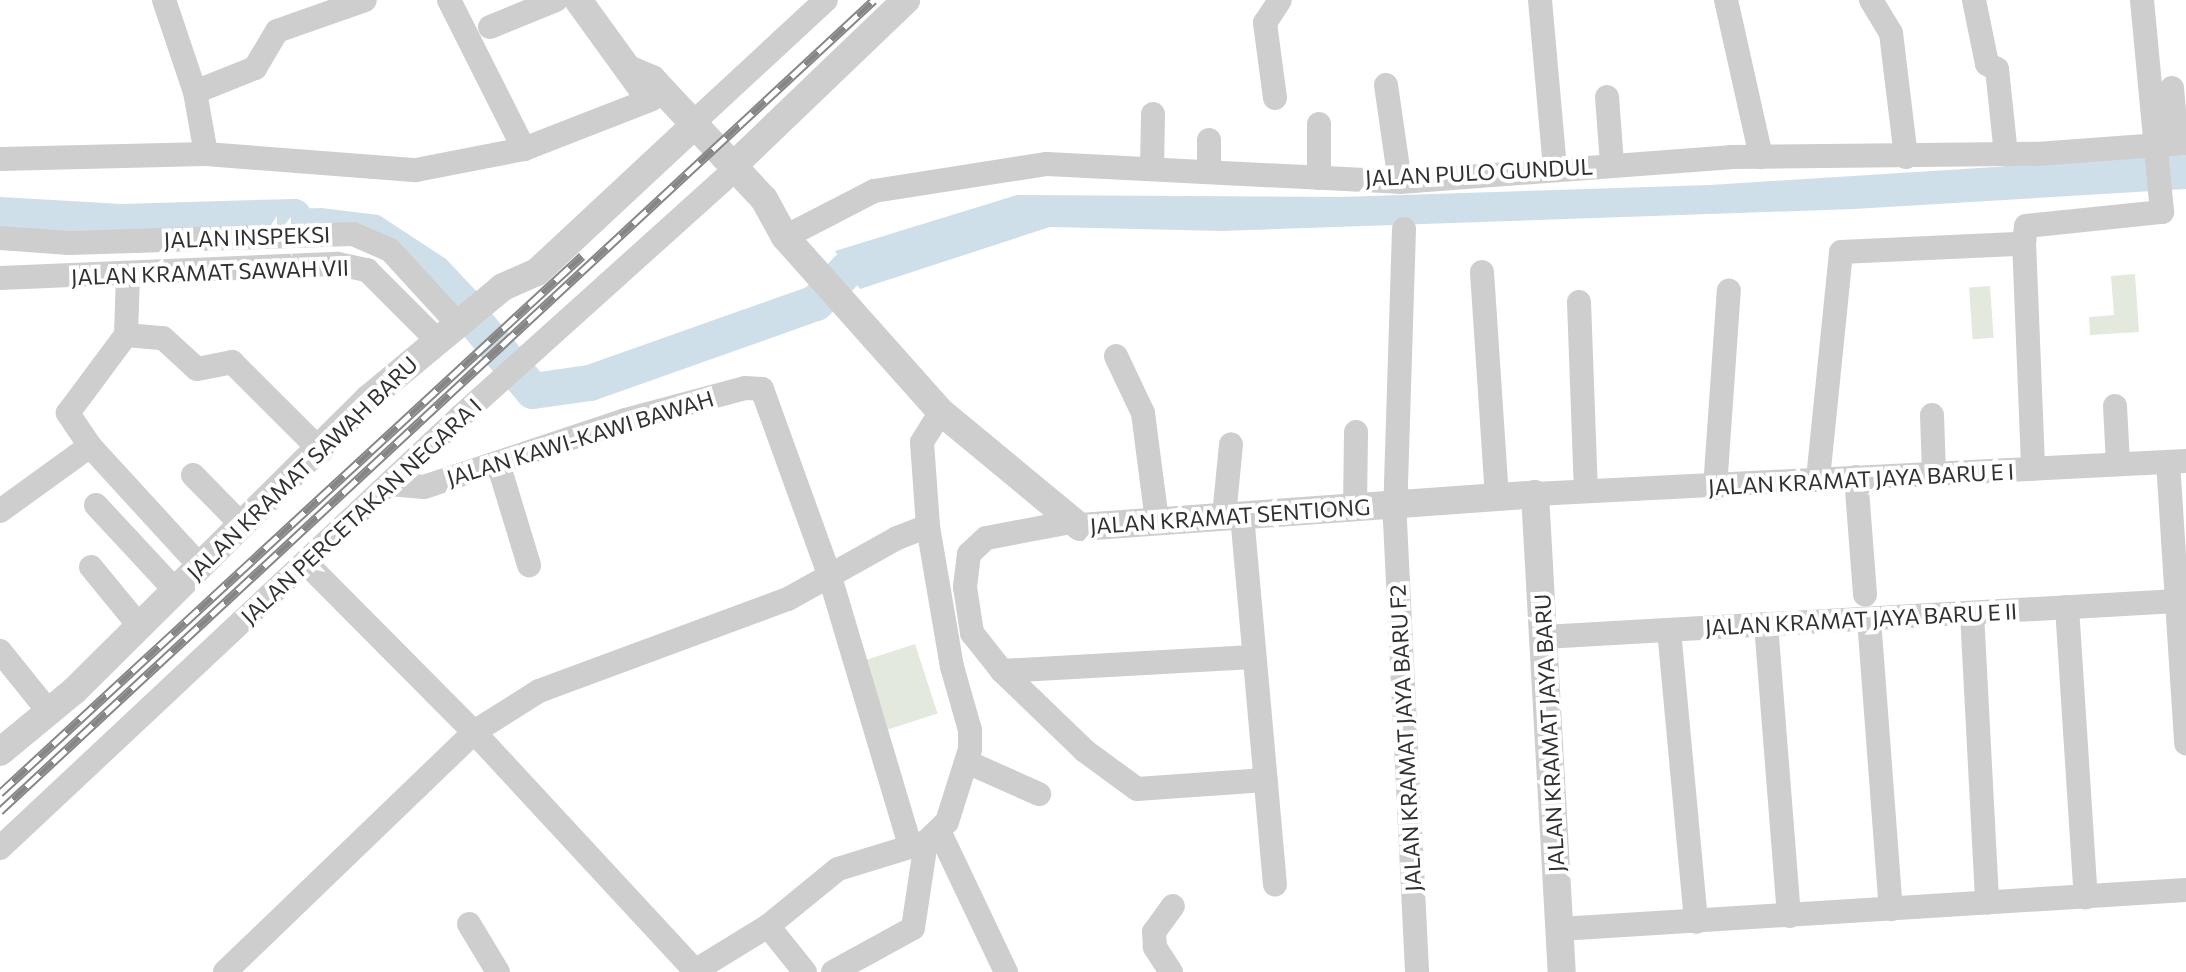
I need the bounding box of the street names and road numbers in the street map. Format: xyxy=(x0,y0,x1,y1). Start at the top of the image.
street label: JALAN PULO GUNDUL xyxy=(1364,153,1594,191)
street label: JALAN INSPEKSI xyxy=(163,221,331,253)
street label: JALAN KRAMAT SAWAH VII xyxy=(71,254,349,290)
street label: JALAN KRAMAT SAWAH BARU xyxy=(181,351,423,585)
street label: JALAN KAWI-KAWI BAWAH xyxy=(443,385,717,491)
street label: JALAN PERCETAKAN NEGARA I xyxy=(235,393,487,629)
street label: JALAN KRAMAT JAYA BARU E I xyxy=(1707,458,2015,500)
street label: JALAN KRAMAT SENTIONG xyxy=(1089,493,1371,539)
street label: JALAN KRAMAT JAYA BARU F2 xyxy=(1384,584,1426,892)
street label: JALAN KRAMAT JAYA BARU xyxy=(1529,593,1569,873)
street label: JALAN KRAMAT JAYA BARU E II xyxy=(1704,598,2018,640)

